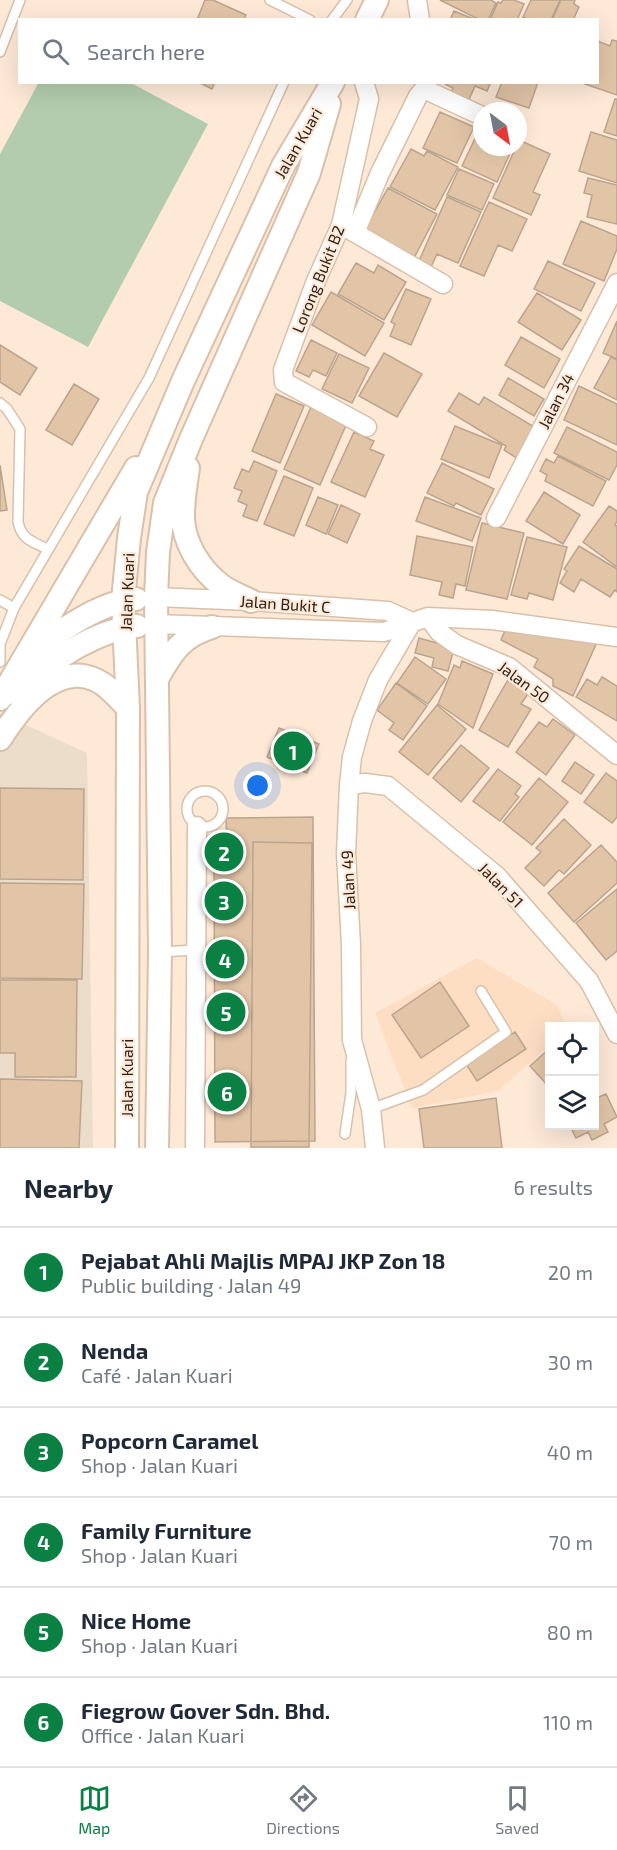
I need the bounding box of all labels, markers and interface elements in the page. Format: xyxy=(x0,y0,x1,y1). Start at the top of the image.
search box xyxy=(18,18,599,84)
icon: search xyxy=(39,35,72,68)
text: Search here xyxy=(87,38,205,64)
north arrow xyxy=(473,102,527,156)
street label: Jalan Kuari xyxy=(270,104,325,181)
street label: Lorong Bukit B2 xyxy=(287,222,348,335)
street label: Jalan 34 xyxy=(534,370,578,432)
street label: Jalan Kuari xyxy=(116,553,137,631)
street label: Jalan Bukit C xyxy=(239,591,331,616)
street label: Jalan 50 xyxy=(495,657,554,707)
pin: 1 xyxy=(274,728,312,774)
your location xyxy=(243,771,272,800)
pin: 2 xyxy=(204,830,244,874)
street label: Jalan 49 xyxy=(336,850,359,910)
street label: Jalan 51 xyxy=(475,858,528,911)
pin: 3 xyxy=(204,878,244,924)
pin: 4 xyxy=(206,936,244,982)
pin: 5 xyxy=(206,990,246,1034)
map controls xyxy=(545,1022,599,1130)
button: locate xyxy=(545,1022,599,1076)
street label: Jalan Kuari xyxy=(117,1039,136,1117)
pin: 6 xyxy=(208,1070,246,1114)
button: layers xyxy=(545,1076,599,1130)
text: Nearby xyxy=(24,1172,113,1203)
text: 6 results xyxy=(513,1175,593,1199)
text: Pejabat Ahli Majlis MPAJ JKP Zon 18 xyxy=(81,1247,446,1273)
text: 1 xyxy=(39,1260,48,1284)
text: 20 m xyxy=(548,1260,593,1284)
text: Public building · Jalan 49 xyxy=(81,1273,301,1297)
text: Nenda xyxy=(81,1337,148,1363)
text: 2 xyxy=(38,1350,49,1374)
text: 30 m xyxy=(548,1350,593,1374)
text: Café · Jalan Kuari xyxy=(81,1363,233,1387)
text: Popcorn Caramel xyxy=(81,1427,258,1453)
text: 3 xyxy=(38,1440,49,1464)
text: 40 m xyxy=(547,1440,593,1464)
text: Shop · Jalan Kuari xyxy=(81,1453,238,1477)
text: Family Furniture xyxy=(81,1517,252,1543)
text: 4 xyxy=(37,1530,50,1554)
text: 70 m xyxy=(549,1530,593,1554)
text: Shop · Jalan Kuari xyxy=(81,1543,238,1567)
text: Nice Home xyxy=(81,1607,191,1633)
text: 5 xyxy=(38,1620,49,1644)
text: 80 m xyxy=(547,1620,593,1644)
text: Shop · Jalan Kuari xyxy=(81,1633,238,1657)
text: Fiegrow Gover Sdn. Bhd. xyxy=(81,1697,330,1723)
text: 6 xyxy=(38,1710,49,1734)
text: 110 m xyxy=(543,1710,593,1734)
text: Office · Jalan Kuari xyxy=(81,1723,244,1747)
tab: Map xyxy=(78,1782,111,1837)
tab: Directions xyxy=(266,1782,340,1837)
tab: Saved xyxy=(495,1782,539,1837)

